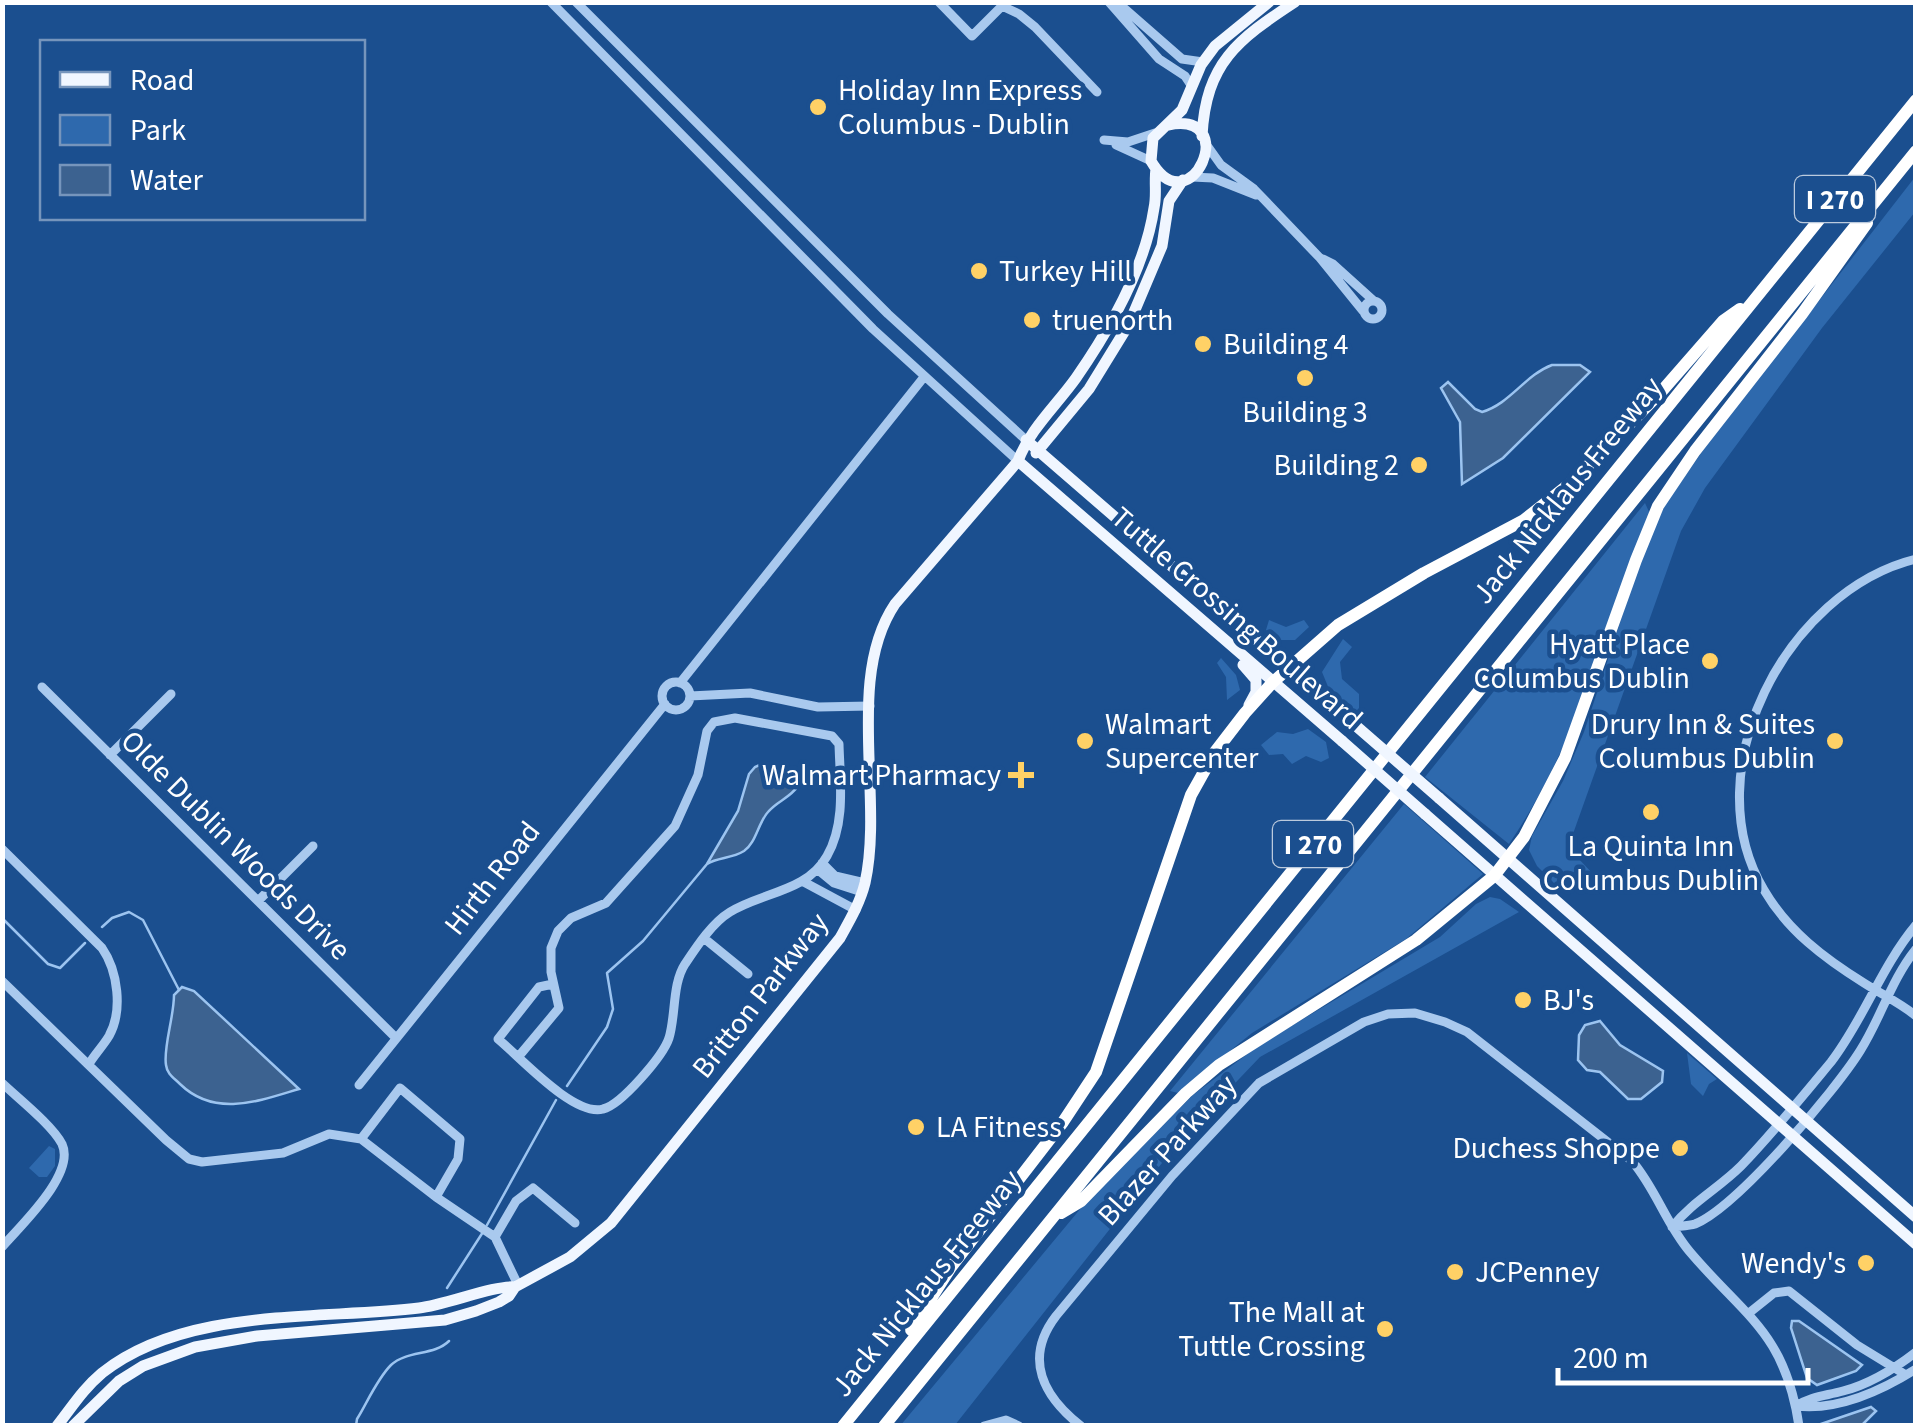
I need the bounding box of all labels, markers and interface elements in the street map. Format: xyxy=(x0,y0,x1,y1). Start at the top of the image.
legend xyxy=(40,40,365,220)
text: Road xyxy=(130,59,194,102)
place label: Holiday Inn Express Columbus - Dublin xyxy=(838,69,1082,146)
marker: Holiday Inn Express Columbus - Dublin xyxy=(807,96,829,118)
text: Park xyxy=(130,109,186,152)
text: Water xyxy=(130,159,203,202)
road number: I 270 xyxy=(1795,176,1875,222)
place label: Turkey Hill xyxy=(999,250,1132,293)
marker: Turkey Hill xyxy=(968,260,990,282)
place label: truenorth xyxy=(1052,299,1173,342)
marker: truenorth xyxy=(1021,309,1043,331)
place label: Building 4 xyxy=(1223,323,1349,366)
marker: Building 4 xyxy=(1192,333,1214,355)
marker: Building 3 xyxy=(1294,367,1316,389)
street label: Jack Nicklaus Freeway xyxy=(1462,367,1673,613)
place label: Building 3 xyxy=(1242,391,1368,434)
place label: Building 2 xyxy=(1274,444,1399,487)
marker: Building 2 xyxy=(1408,454,1430,476)
street label: Tuttle Crossing Boulevard xyxy=(1101,497,1372,740)
place label: Hyatt Place Columbus Dublin xyxy=(1473,623,1690,700)
marker: Hyatt Place Columbus Dublin xyxy=(1699,650,1721,672)
place label: Walmart Supercenter xyxy=(1105,703,1259,780)
place label: Drury Inn & Suites Columbus Dublin xyxy=(1591,703,1815,780)
street label: Olde Dublin Woods Drive xyxy=(111,720,361,970)
marker: Walmart Supercenter xyxy=(1074,730,1096,752)
marker: Drury Inn & Suites Columbus Dublin xyxy=(1824,730,1846,752)
place label: Walmart Pharmacy xyxy=(762,754,1001,797)
marker: Walmart Pharmacy xyxy=(1010,764,1032,786)
marker: La Quinta Inn Columbus Dublin xyxy=(1640,801,1662,823)
street label: Hirth Road xyxy=(434,812,551,944)
road number: I 270 xyxy=(1273,821,1353,867)
place label: La Quinta Inn Columbus Dublin xyxy=(1543,825,1759,902)
street label: Britton Parkway xyxy=(682,903,839,1087)
place label: BJ's xyxy=(1543,979,1594,1022)
marker: BJ's xyxy=(1512,989,1534,1011)
street label: Blazer Parkway xyxy=(1088,1065,1247,1236)
place label: LA Fitness xyxy=(936,1106,1062,1149)
marker: LA Fitness xyxy=(905,1116,927,1138)
place label: Duchess Shoppe xyxy=(1452,1127,1660,1170)
marker: Duchess Shoppe xyxy=(1669,1137,1691,1159)
street label: Jack Nicklaus Freeway xyxy=(821,1160,1032,1406)
place label: Wendy's xyxy=(1741,1242,1846,1285)
place label: JCPenney xyxy=(1475,1251,1600,1294)
marker: Wendy's xyxy=(1855,1252,1877,1274)
marker: JCPenney xyxy=(1444,1261,1466,1283)
place label: The Mall at Tuttle Crossing xyxy=(1178,1291,1365,1368)
marker: The Mall at Tuttle Crossing xyxy=(1374,1318,1396,1340)
scale bar xyxy=(1558,1323,1808,1385)
text: 200 m xyxy=(1573,1337,1649,1380)

